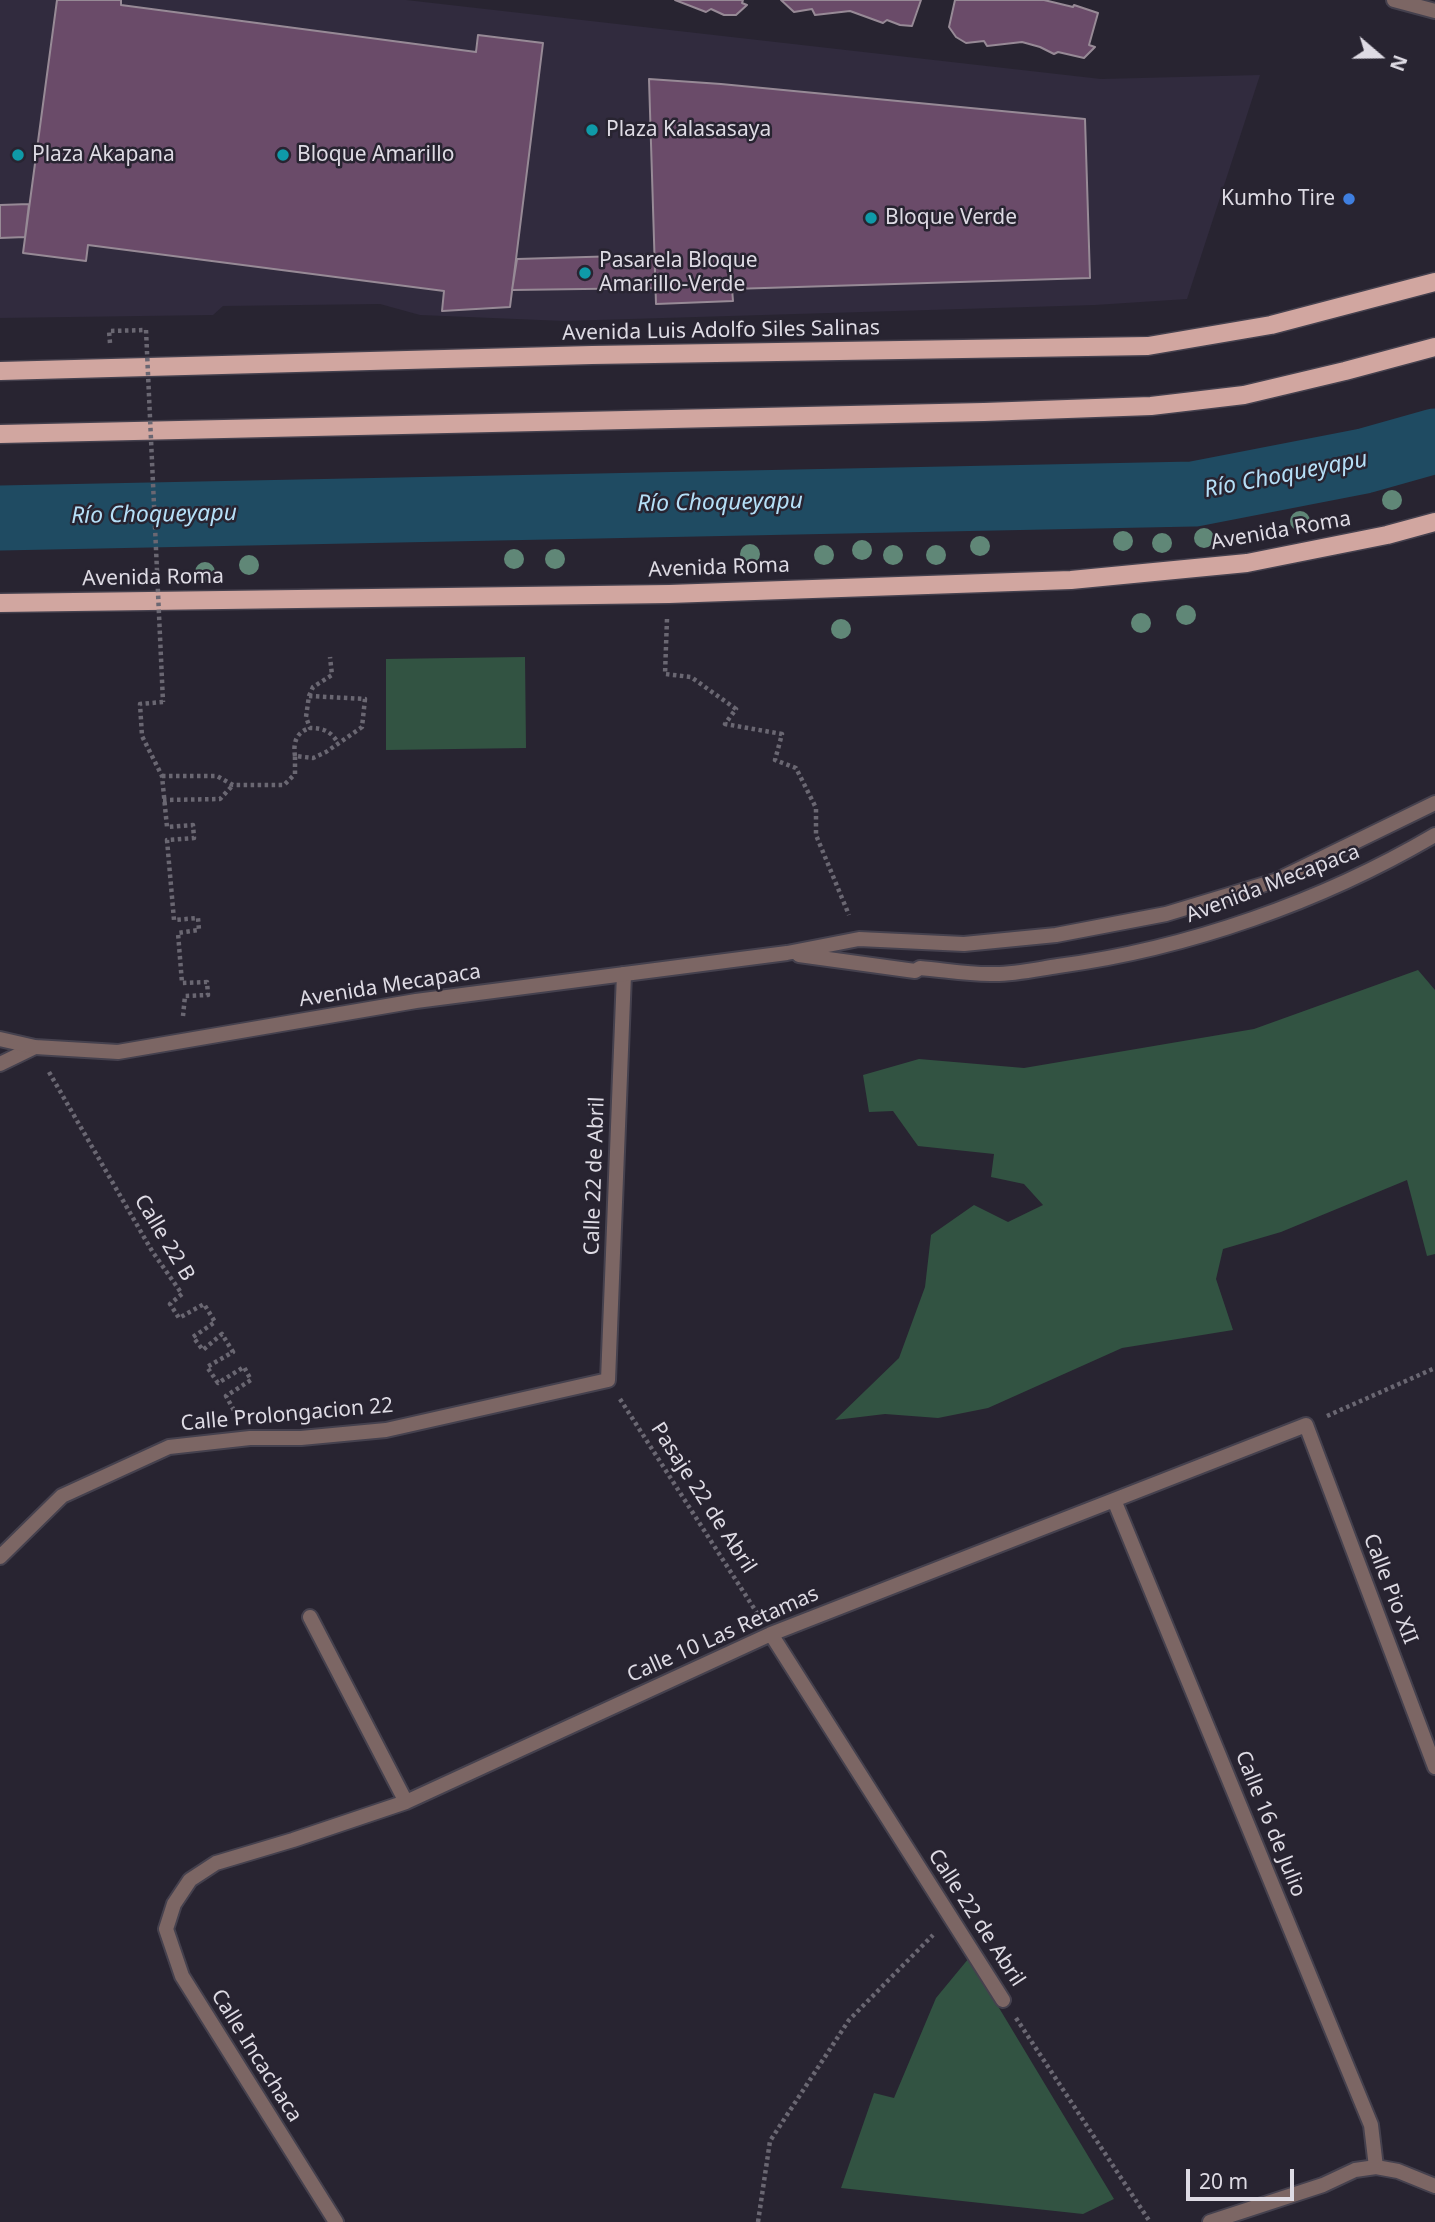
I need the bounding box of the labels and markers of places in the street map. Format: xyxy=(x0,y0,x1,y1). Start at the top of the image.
place label: Plaza Kalasasaya xyxy=(606,117,771,143)
marker: Plaza Kalasasaya xyxy=(584,122,600,138)
place label: Plaza Akapana xyxy=(32,142,175,168)
place label: Bloque Amarillo xyxy=(297,142,454,168)
marker: Plaza Akapana xyxy=(10,147,26,163)
marker: Bloque Amarillo xyxy=(275,147,291,163)
place label: Kumho Tire xyxy=(1221,186,1335,212)
marker: Kumho Tire xyxy=(1341,191,1357,207)
place label: Bloque Verde xyxy=(885,205,1017,231)
marker: Bloque Verde xyxy=(863,210,879,226)
place label: Pasarela Bloque Amarillo-Verde xyxy=(599,248,758,298)
marker: Pasarela Bloque Amarillo-Verde xyxy=(577,265,593,281)

